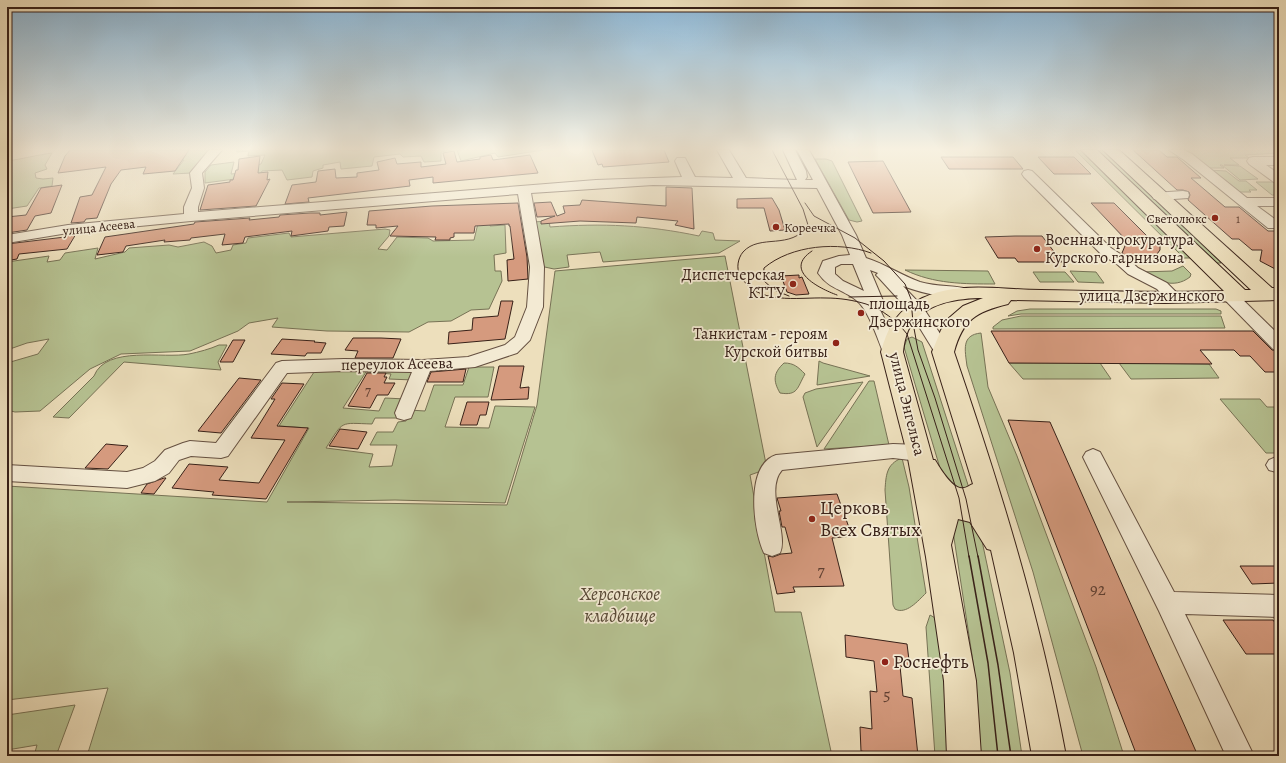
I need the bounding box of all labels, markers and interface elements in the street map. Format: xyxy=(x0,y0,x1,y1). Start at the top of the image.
place label: Светолюкс xyxy=(1147,210,1207,227)
house number: 1 xyxy=(1236,211,1240,227)
marker: Светолюкс xyxy=(1210,213,1220,223)
street label: улица Асеева xyxy=(61,215,136,239)
place label: Кореечка xyxy=(784,219,836,236)
marker: Кореечка xyxy=(771,222,781,232)
place label: Военная прокуратура Курского гарнизона xyxy=(1045,229,1194,269)
marker: Военная прокуратура Курского гарнизона xyxy=(1032,244,1042,254)
place label: Диспетчерская КТТУ xyxy=(682,264,786,304)
marker: Диспетчерская КТТУ xyxy=(788,279,798,289)
street label: улица Дзержинского xyxy=(1079,285,1225,307)
place label: площадь Дзержинского xyxy=(869,293,970,333)
marker: площадь Дзержинского xyxy=(856,308,866,318)
place label: Танкистам - героям Курской битвы xyxy=(693,323,828,363)
marker: Танкистам - героям Курской битвы xyxy=(831,338,841,348)
street label: улица Энгельса xyxy=(883,349,931,459)
street label: переулок Асеева xyxy=(341,352,454,376)
house number: 7 xyxy=(365,382,371,401)
place label: Церковь Всех Святых xyxy=(820,495,921,543)
marker: Церковь Всех Святых xyxy=(807,514,817,524)
house number: 7 xyxy=(817,559,825,582)
house number: 92 xyxy=(1090,578,1106,601)
park label: Херсонское кладбище xyxy=(579,581,660,629)
place label: Роснефть xyxy=(893,649,968,675)
marker: Роснефть xyxy=(880,657,890,667)
house number: 5 xyxy=(883,683,891,706)

